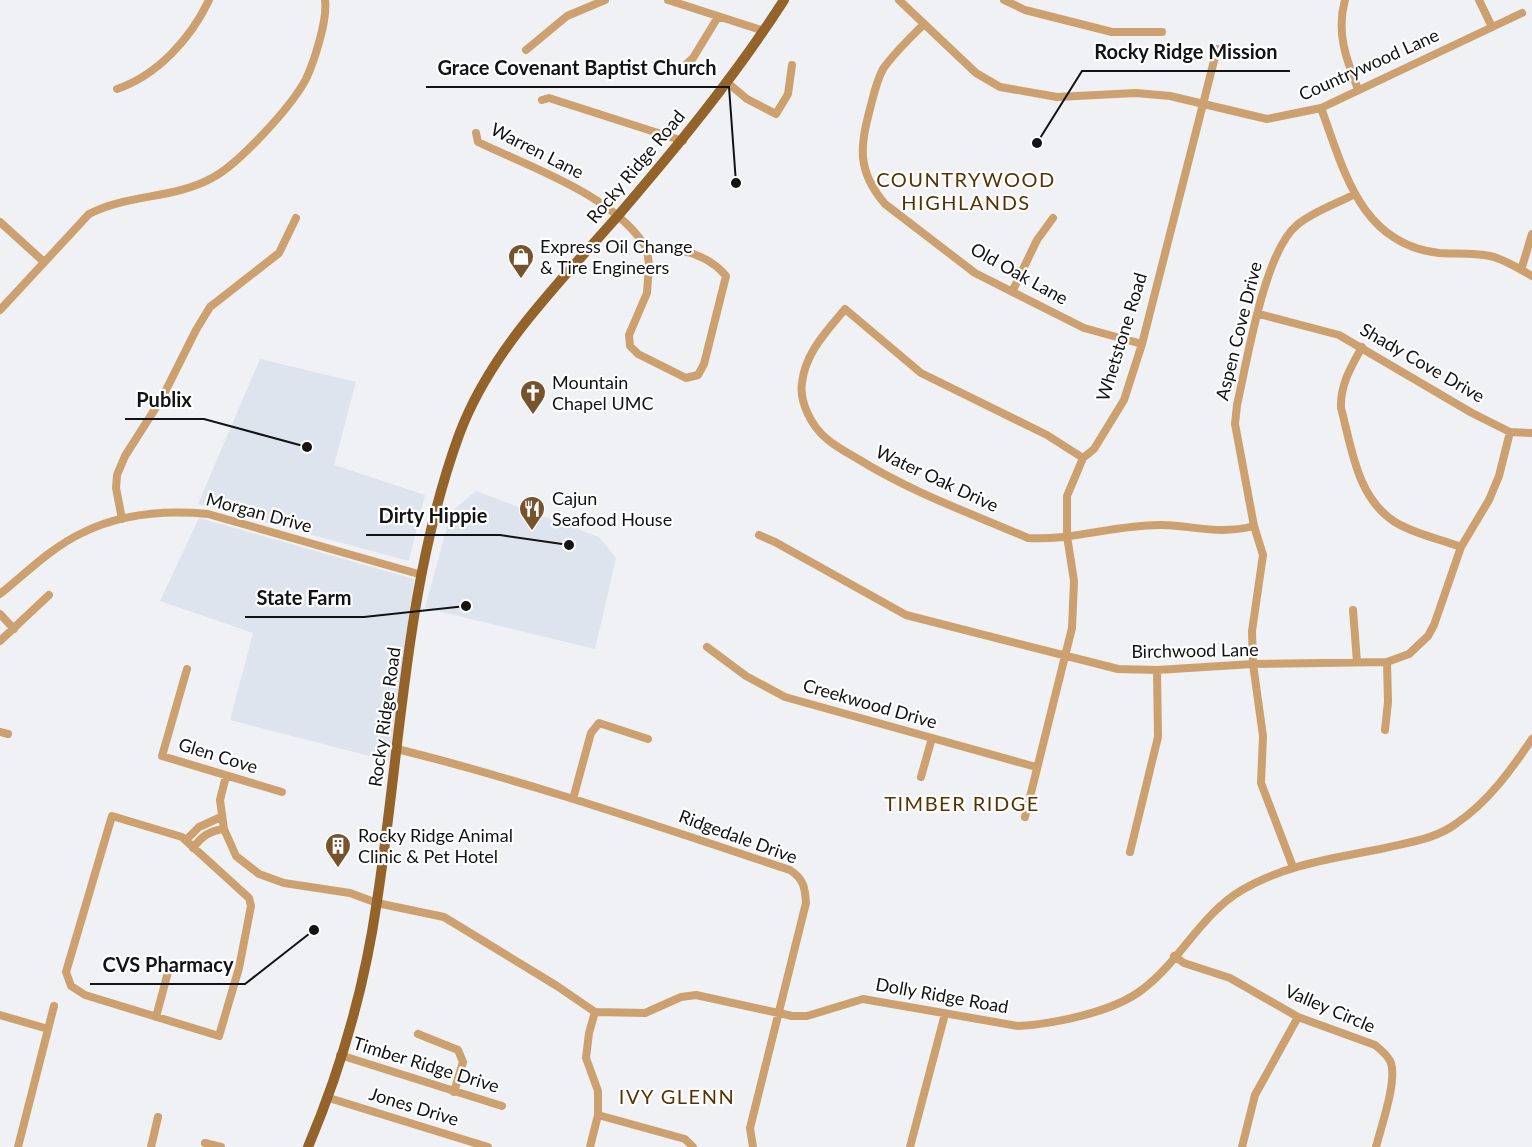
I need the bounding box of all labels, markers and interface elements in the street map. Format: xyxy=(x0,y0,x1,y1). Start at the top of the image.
street label: Countrywood Lane xyxy=(1295,23,1442,105)
callout: Rocky Ridge Mission xyxy=(1082,33,1290,71)
text: Rocky Ridge Mission xyxy=(1094,39,1278,63)
callout: Grace Covenant Baptist Church xyxy=(426,49,729,87)
text: Grace Covenant Baptist Church xyxy=(437,55,717,79)
street label: Rocky Ridge Road xyxy=(582,105,689,227)
street label: Warren Lane xyxy=(487,117,588,183)
district label: COUNTRYWOOD HIGHLANDS xyxy=(876,167,1056,214)
place label: Express Oil Change & Tire Engineers xyxy=(540,235,693,278)
street label: Old Oak Lane xyxy=(967,237,1072,309)
shop icon: Express Oil Change & Tire Engineers xyxy=(506,242,536,280)
street label: Aspen Cove Drive xyxy=(1210,259,1266,402)
street label: Whetstone Road xyxy=(1091,270,1151,404)
street label: Shady Cove Drive xyxy=(1356,318,1489,407)
place label: Mountain Chapel UMC xyxy=(552,371,653,414)
church icon: Mountain Chapel UMC xyxy=(518,378,548,416)
callout: Publix xyxy=(125,381,204,419)
text: Publix xyxy=(136,387,192,411)
street label: Water Oak Drive xyxy=(873,440,1002,516)
street label: Morgan Drive xyxy=(204,487,315,537)
place label: Cajun Seafood House xyxy=(552,487,672,530)
restaurant icon: Cajun Seafood House xyxy=(517,494,547,532)
callout: Dirty Hippie xyxy=(366,497,500,535)
text: Dirty Hippie xyxy=(379,503,488,527)
callout: State Farm xyxy=(245,579,364,617)
text: State Farm xyxy=(256,585,352,609)
street label: Birchwood Lane xyxy=(1131,638,1259,662)
street label: Rocky Ridge Road xyxy=(363,646,405,788)
street label: Creekwood Drive xyxy=(801,673,940,733)
street label: Glen Cove xyxy=(176,733,261,778)
district label: TIMBER RIDGE xyxy=(884,791,1040,815)
street label: Ridgedale Drive xyxy=(676,804,801,868)
place label: Rocky Ridge Animal Clinic & Pet Hotel xyxy=(358,824,513,867)
building icon: Rocky Ridge Animal Clinic & Pet Hotel xyxy=(323,831,353,869)
callout: CVS Pharmacy xyxy=(90,946,245,984)
text: CVS Pharmacy xyxy=(103,952,234,976)
street label: Dolly Ridge Road xyxy=(874,973,1010,1018)
street label: Valley Circle xyxy=(1282,979,1379,1037)
street label: Timber Ridge Drive xyxy=(350,1031,502,1097)
street label: Jones Drive xyxy=(367,1082,462,1130)
district label: IVY GLENN xyxy=(619,1084,735,1108)

